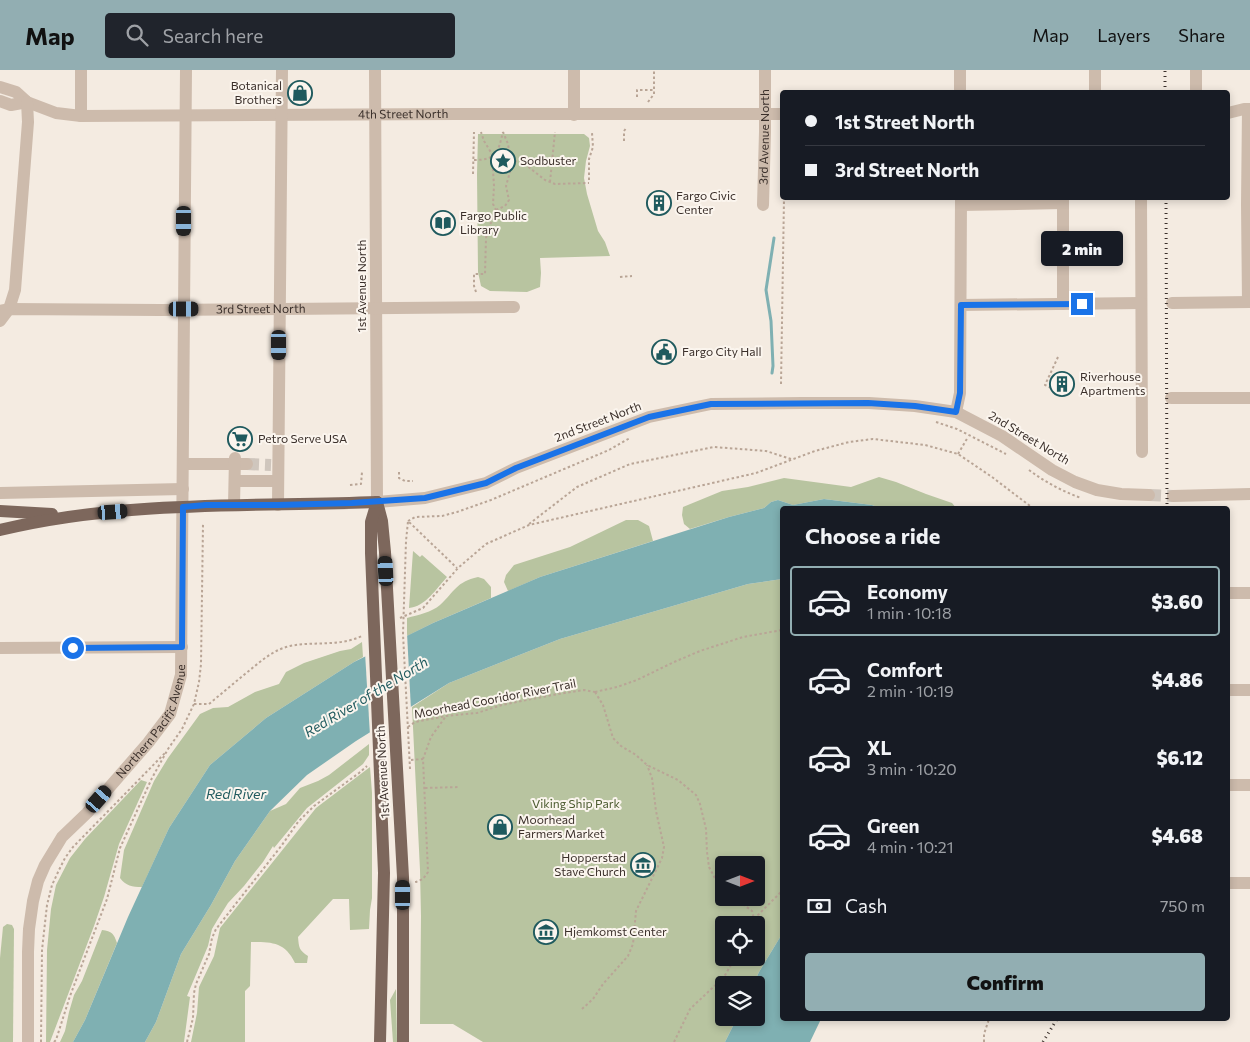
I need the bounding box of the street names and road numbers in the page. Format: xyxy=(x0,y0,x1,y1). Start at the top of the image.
street label: 3rd Avenue North xyxy=(756,89,771,185)
street label: 4th Street North xyxy=(358,106,448,121)
street label: 1st Avenue North xyxy=(354,240,368,332)
street label: 3rd Street North xyxy=(216,301,306,316)
street label: 2nd Street North xyxy=(552,398,643,444)
street label: 2nd Street North xyxy=(987,408,1072,467)
street label: Northern Pacific Avenue xyxy=(113,664,187,781)
street label: Moorhead Cooridor River Trail xyxy=(412,675,577,721)
street label: 1st Avenue North xyxy=(373,725,391,819)

